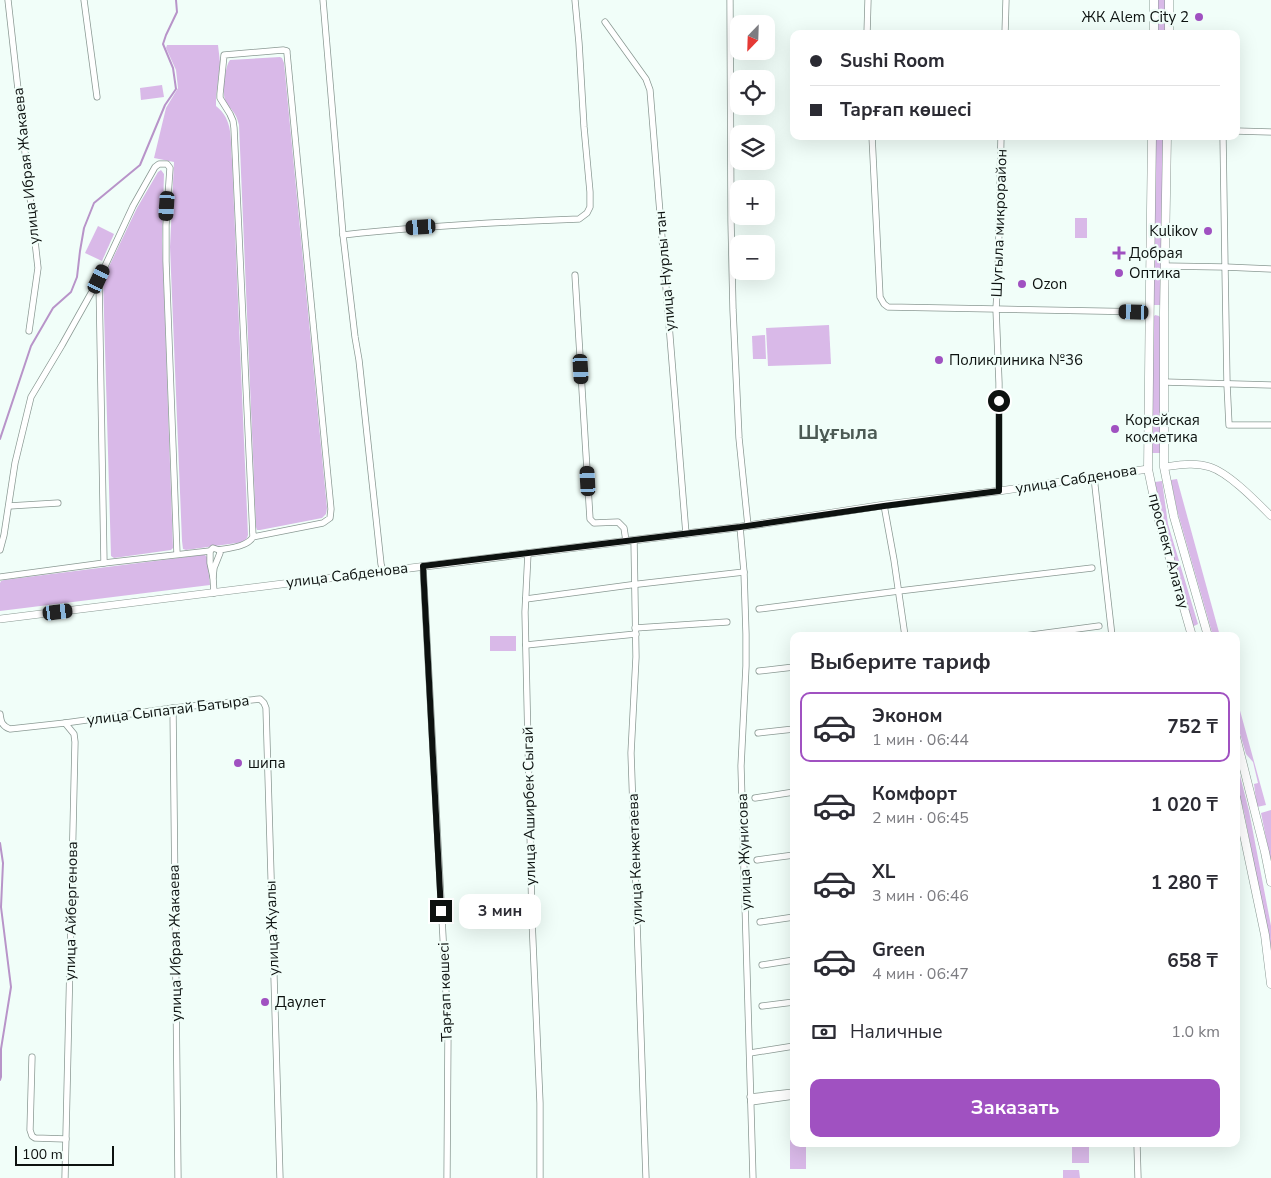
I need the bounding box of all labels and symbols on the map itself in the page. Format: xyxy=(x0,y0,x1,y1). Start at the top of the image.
place label: ЖК Alem City 2 xyxy=(1082,7,1189,27)
marker: ЖК Alem City 2 xyxy=(1193,11,1205,23)
north arrow xyxy=(730,15,775,60)
street label: улица Ибрая Жакаева xyxy=(8,87,44,245)
street label: Шугыла микрорайон xyxy=(986,148,1012,298)
car xyxy=(158,191,175,221)
street label: улица Нурлы тан xyxy=(650,210,680,332)
car xyxy=(405,218,436,236)
place label: Kulikov xyxy=(1149,221,1198,241)
marker: Kulikov xyxy=(1202,225,1214,237)
place label: Добрая xyxy=(1129,243,1183,263)
marker: Добрая xyxy=(1113,247,1125,259)
car xyxy=(85,262,112,296)
place label: Оптика xyxy=(1129,263,1181,283)
marker: Оптика xyxy=(1113,267,1125,279)
place label: Ozon xyxy=(1032,274,1067,294)
marker: Ozon xyxy=(1016,278,1028,290)
car xyxy=(1118,304,1149,320)
place label: Поликлиника №36 xyxy=(949,350,1083,370)
car xyxy=(572,354,589,384)
marker: Поликлиника №36 xyxy=(933,354,945,366)
route start xyxy=(988,390,1010,412)
place label: Корейская косметика xyxy=(1125,410,1200,447)
district label: Шұғыла xyxy=(798,419,878,446)
marker: Корейская косметика xyxy=(1109,423,1121,435)
street label: улица Сабденова xyxy=(1014,460,1138,498)
car xyxy=(579,466,596,496)
street label: проспект Алатау xyxy=(1144,491,1194,611)
street label: улица Сабденова xyxy=(285,558,409,592)
car xyxy=(42,603,73,621)
street label: улица Сыпатай Батыра xyxy=(86,690,250,730)
street label: улица Аширбек Сыгай xyxy=(518,726,540,886)
place label: шипа xyxy=(248,753,286,773)
marker: шипа xyxy=(232,757,244,769)
street label: улица Кенжетаева xyxy=(623,793,647,925)
street label: улица Жунисова xyxy=(732,793,756,911)
street label: улица Айбергенова xyxy=(60,841,82,981)
street label: улица Ибрая Жакаева xyxy=(164,864,186,1022)
street label: улица Жуалы xyxy=(260,880,284,976)
callout: 3 мин xyxy=(458,894,541,928)
route end xyxy=(430,900,452,922)
street label: Тарғап көшесі xyxy=(433,942,457,1042)
place label: Даулет xyxy=(275,992,326,1012)
marker: Даулет xyxy=(259,996,271,1008)
scale bar xyxy=(15,1143,114,1166)

